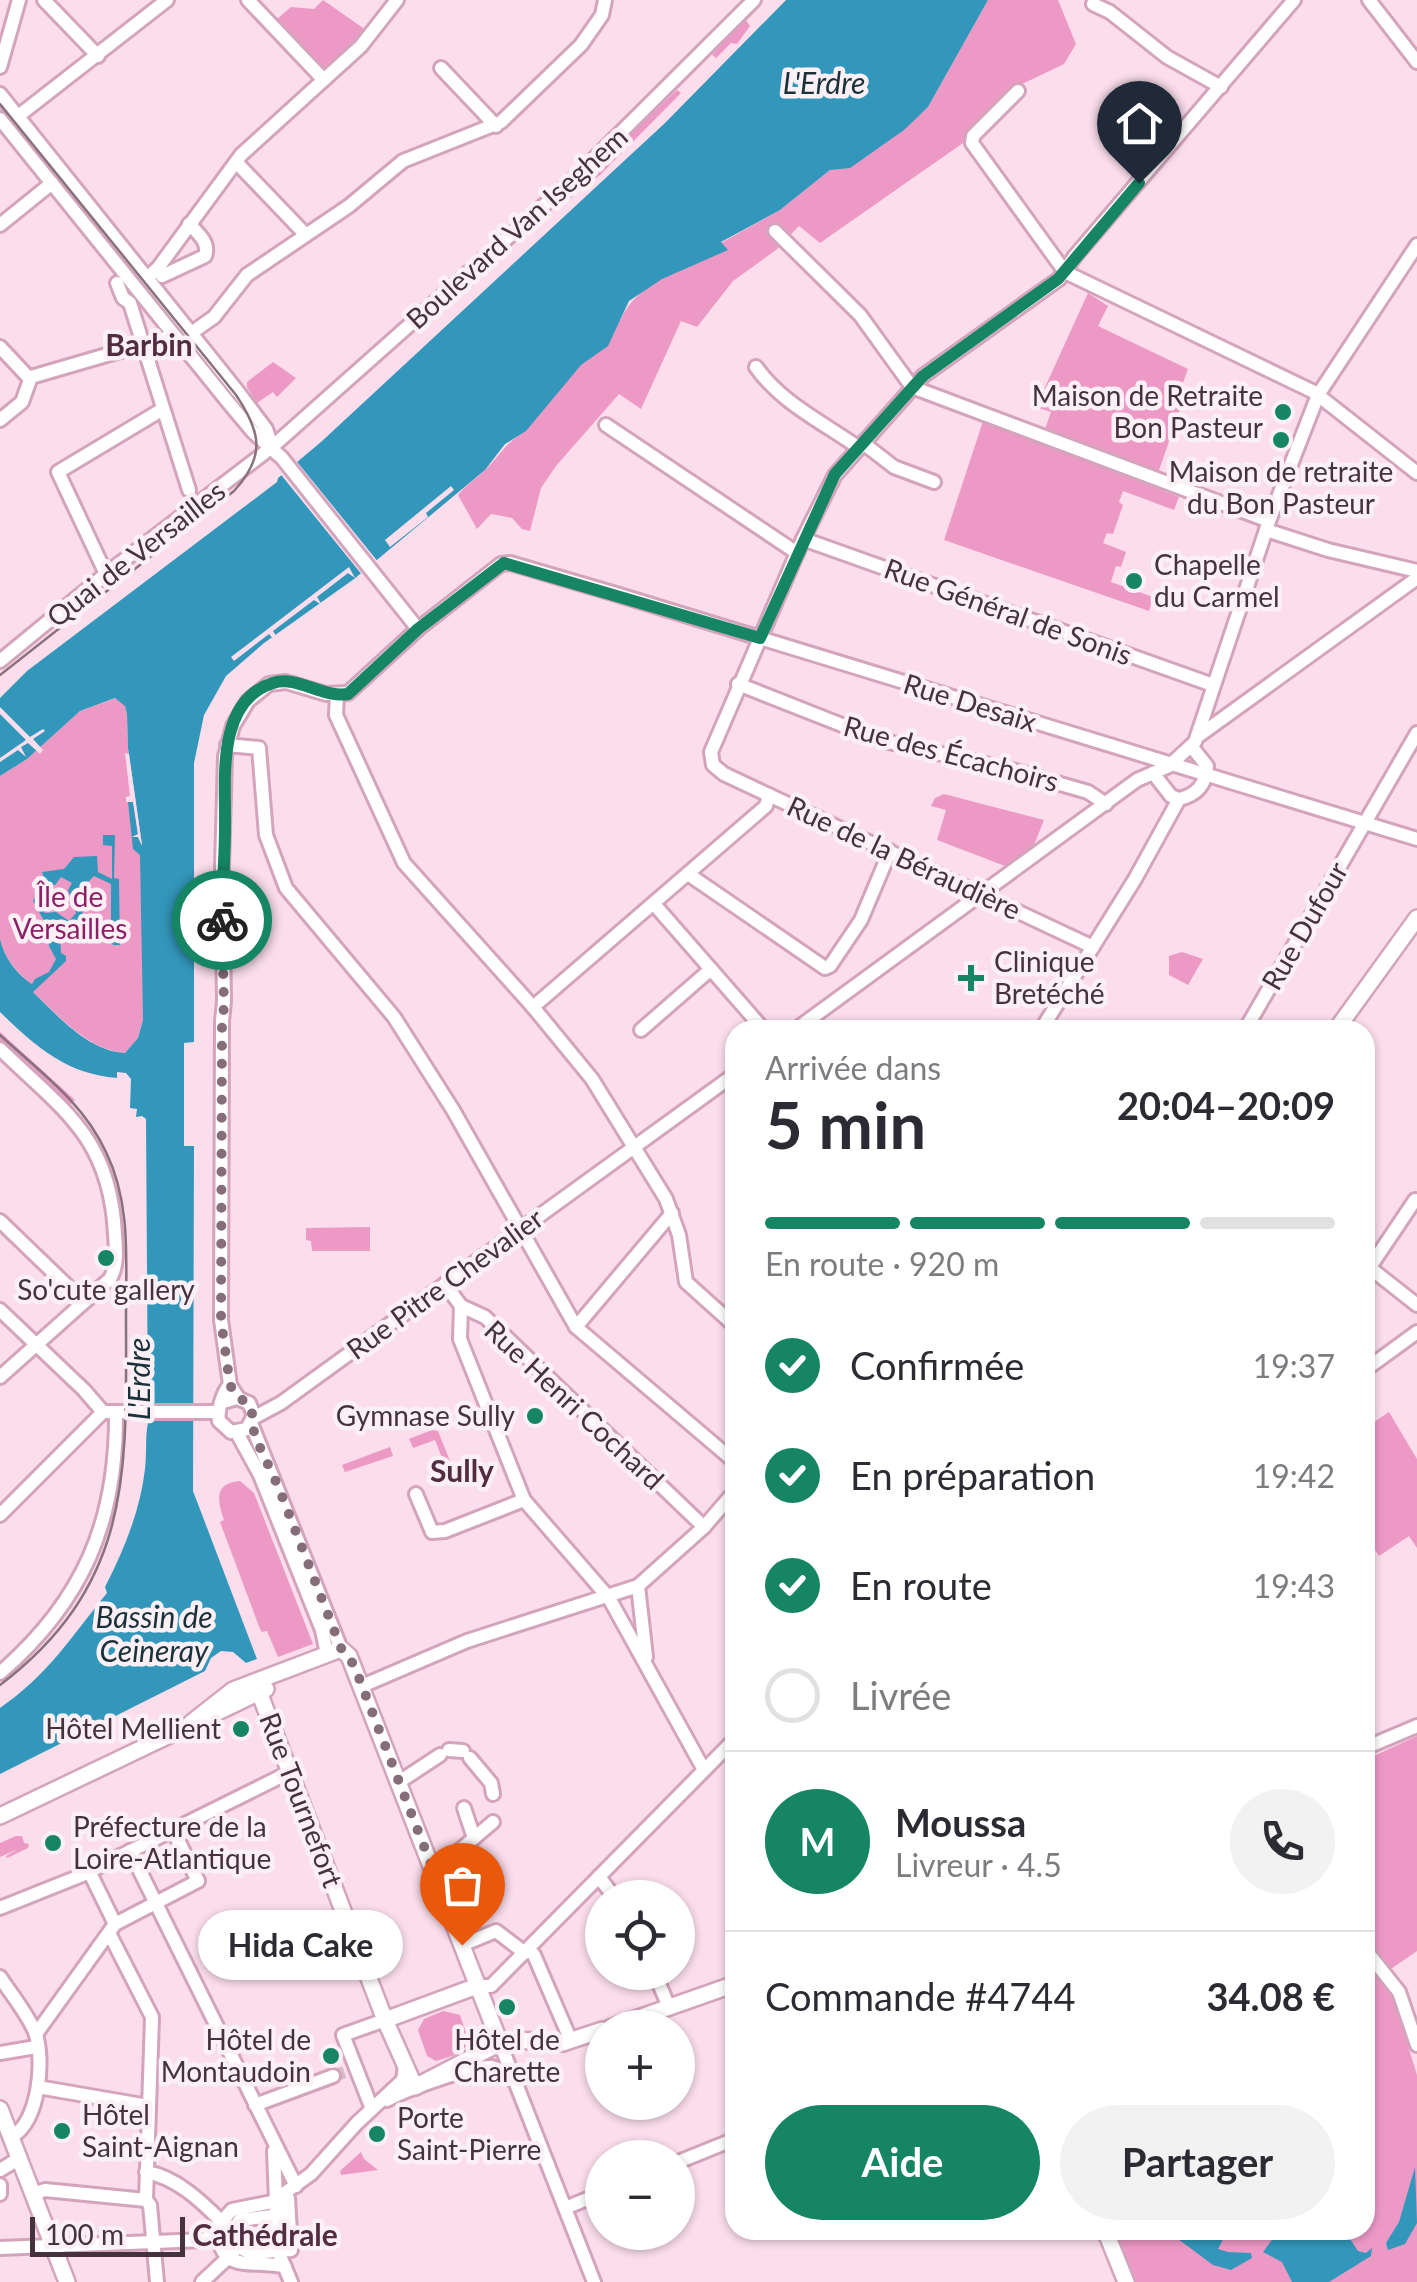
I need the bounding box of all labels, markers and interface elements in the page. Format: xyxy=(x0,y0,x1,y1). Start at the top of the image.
water label: L'Erdre xyxy=(783,64,865,100)
pin xyxy=(1097,81,1182,184)
icon: home xyxy=(1112,96,1167,151)
street label: Boulevard Van Iseghem xyxy=(399,119,634,336)
district label: Barbin xyxy=(105,326,193,362)
place label: Maison de Retraite Bon Pasteur xyxy=(1032,378,1263,444)
marker: Maison de Retraite Bon Pasteur xyxy=(1272,401,1294,423)
marker: Maison de retraite du Bon Pasteur xyxy=(1270,429,1292,451)
place label: Maison de retraite du Bon Pasteur xyxy=(1169,454,1393,520)
street label: Quai de Versailles xyxy=(39,473,231,633)
place label: Chapelle du Carmel xyxy=(1154,547,1280,613)
street label: Rue Général de Sonis xyxy=(880,550,1137,672)
marker: Chapelle du Carmel xyxy=(1123,570,1145,592)
street label: Rue Desaix xyxy=(900,666,1041,738)
street label: Rue des Écachoirs xyxy=(840,708,1062,798)
street label: Rue de la Béraudière xyxy=(782,788,1027,926)
street label: Rue Dufour xyxy=(1254,855,1354,996)
courier xyxy=(172,870,272,970)
park label: Île de Versailles xyxy=(13,879,127,945)
icon: bike xyxy=(195,893,250,948)
place label: Clinique Bretéché xyxy=(994,944,1105,1010)
marker: Clinique Bretéché xyxy=(958,965,984,991)
text: Arrivée dans xyxy=(765,1048,941,1087)
text: 20:04–20:09 xyxy=(1117,1082,1335,1128)
text: 5 min xyxy=(765,1085,926,1163)
street label: Rue Pitre Chevalier xyxy=(339,1200,549,1366)
text: En route · 920 m xyxy=(765,1244,999,1283)
marker: So'cute gallery xyxy=(95,1247,117,1269)
place label: So'cute gallery xyxy=(17,1272,195,1306)
street label: Rue Henri Cochard xyxy=(478,1313,671,1496)
water label: L'Erdre xyxy=(120,1338,156,1420)
icon: check xyxy=(765,1338,820,1393)
text: Confirmée xyxy=(850,1342,1024,1388)
text: 19:37 xyxy=(1253,1346,1335,1385)
place label: Gymnase Sully xyxy=(336,1398,516,1432)
marker: Gymnase Sully xyxy=(524,1405,546,1427)
icon: check xyxy=(765,1448,820,1503)
district label: Sully xyxy=(430,1452,494,1488)
text: En préparation xyxy=(850,1452,1095,1498)
text: 19:42 xyxy=(1253,1456,1335,1495)
icon: check xyxy=(765,1558,820,1613)
text: En route xyxy=(850,1562,992,1608)
text: 19:43 xyxy=(1253,1566,1335,1605)
water label: Bassin de Ceineray xyxy=(95,1598,213,1668)
text: Livrée xyxy=(850,1672,951,1718)
street label: Rue Tournefort xyxy=(253,1708,351,1892)
place label: Hôtel Mellient xyxy=(45,1711,221,1745)
marker: Hôtel Mellient xyxy=(230,1718,252,1740)
button: phone xyxy=(1230,1789,1335,1894)
text: Moussa xyxy=(895,1799,1026,1845)
place label: Préfecture de la Loire-Atlantique xyxy=(73,1809,271,1875)
text: M xyxy=(800,1818,835,1864)
marker: Préfecture de la Loire-Atlantique xyxy=(42,1832,64,1854)
pin xyxy=(420,1843,505,1946)
text: Livreur · 4.5 xyxy=(895,1845,1062,1884)
icon: bag xyxy=(435,1858,490,1913)
map controls xyxy=(585,1880,695,2250)
button: locate xyxy=(585,1880,695,1990)
callout: Hida Cake xyxy=(197,1910,402,1980)
text: Hida Cake xyxy=(228,1925,373,1964)
text: Commande #4744 xyxy=(765,1973,1075,2019)
text: 34.08 € xyxy=(1207,1973,1335,2019)
marker: Hôtel de Charette xyxy=(496,1996,518,2018)
button: + xyxy=(585,2010,695,2120)
place label: Hôtel de Montaudoin xyxy=(161,2022,311,2088)
place label: Hôtel de Charette xyxy=(454,2022,560,2088)
marker: Hôtel de Montaudoin xyxy=(320,2045,342,2067)
place label: Hôtel Saint-Aignan xyxy=(82,2097,239,2163)
place label: Porte Saint-Pierre xyxy=(397,2100,541,2166)
button: Aide xyxy=(765,2105,1040,2220)
button: Partager xyxy=(1060,2105,1335,2220)
marker: Hôtel Saint-Aignan xyxy=(51,2120,73,2142)
marker: Porte Saint-Pierre xyxy=(366,2123,388,2145)
button: − xyxy=(585,2140,695,2250)
scale bar xyxy=(30,2212,185,2256)
district label: Cathédrale xyxy=(192,2216,338,2252)
text: 100 m xyxy=(45,2217,124,2251)

